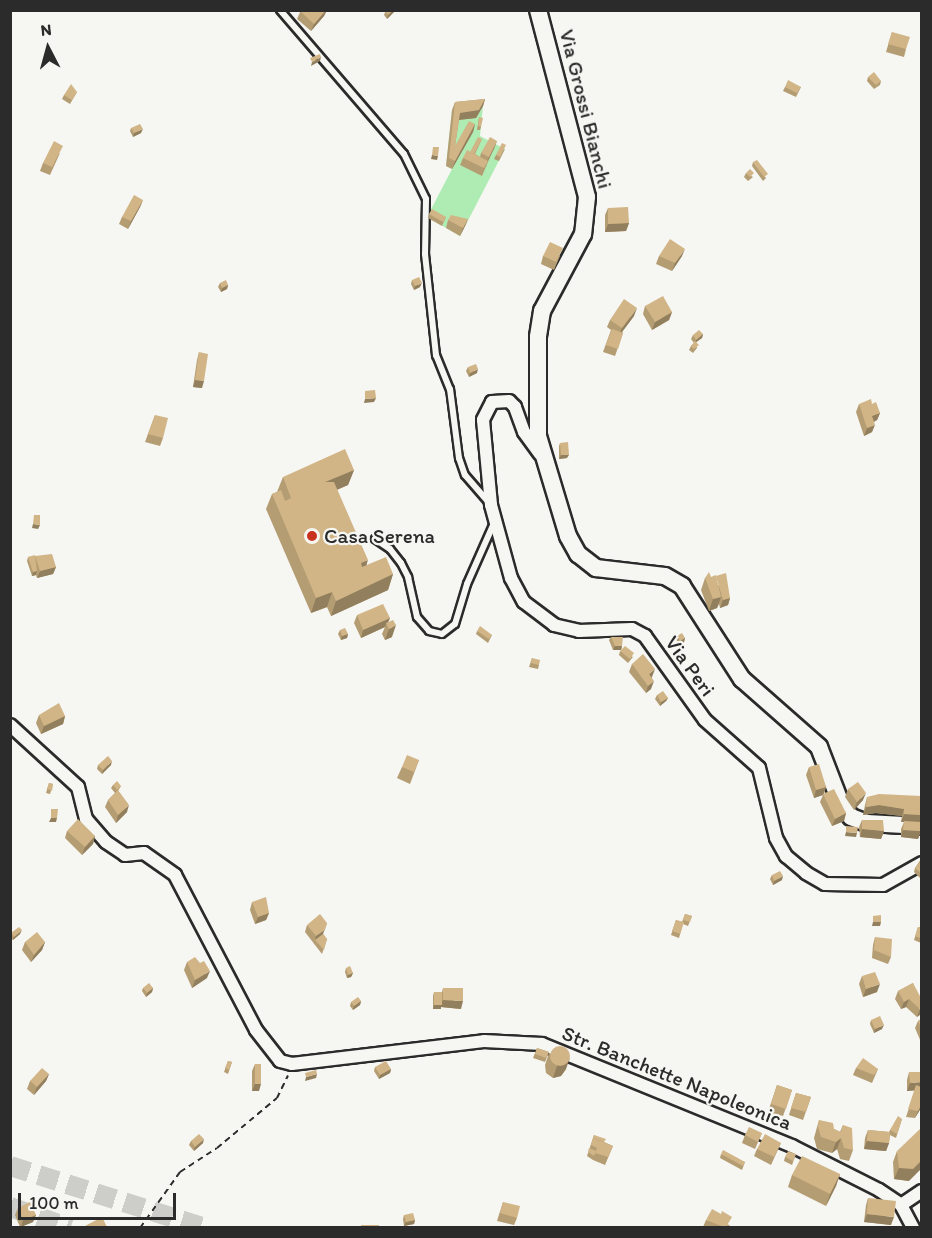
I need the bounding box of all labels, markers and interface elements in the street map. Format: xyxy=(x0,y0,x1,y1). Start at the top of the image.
north arrow xyxy=(18,18,78,78)
text: N xyxy=(40,20,52,40)
street label: Via Grossi Bianchi xyxy=(554,27,618,191)
place label: Casa Serena xyxy=(324,523,435,549)
marker: Casa Serena xyxy=(305,529,319,543)
street label: Via Peri xyxy=(660,631,720,701)
street label: Str. Banchette Napoleonica xyxy=(558,1020,796,1136)
scale bar xyxy=(21,1181,178,1219)
text: 100 m xyxy=(29,1192,79,1214)

